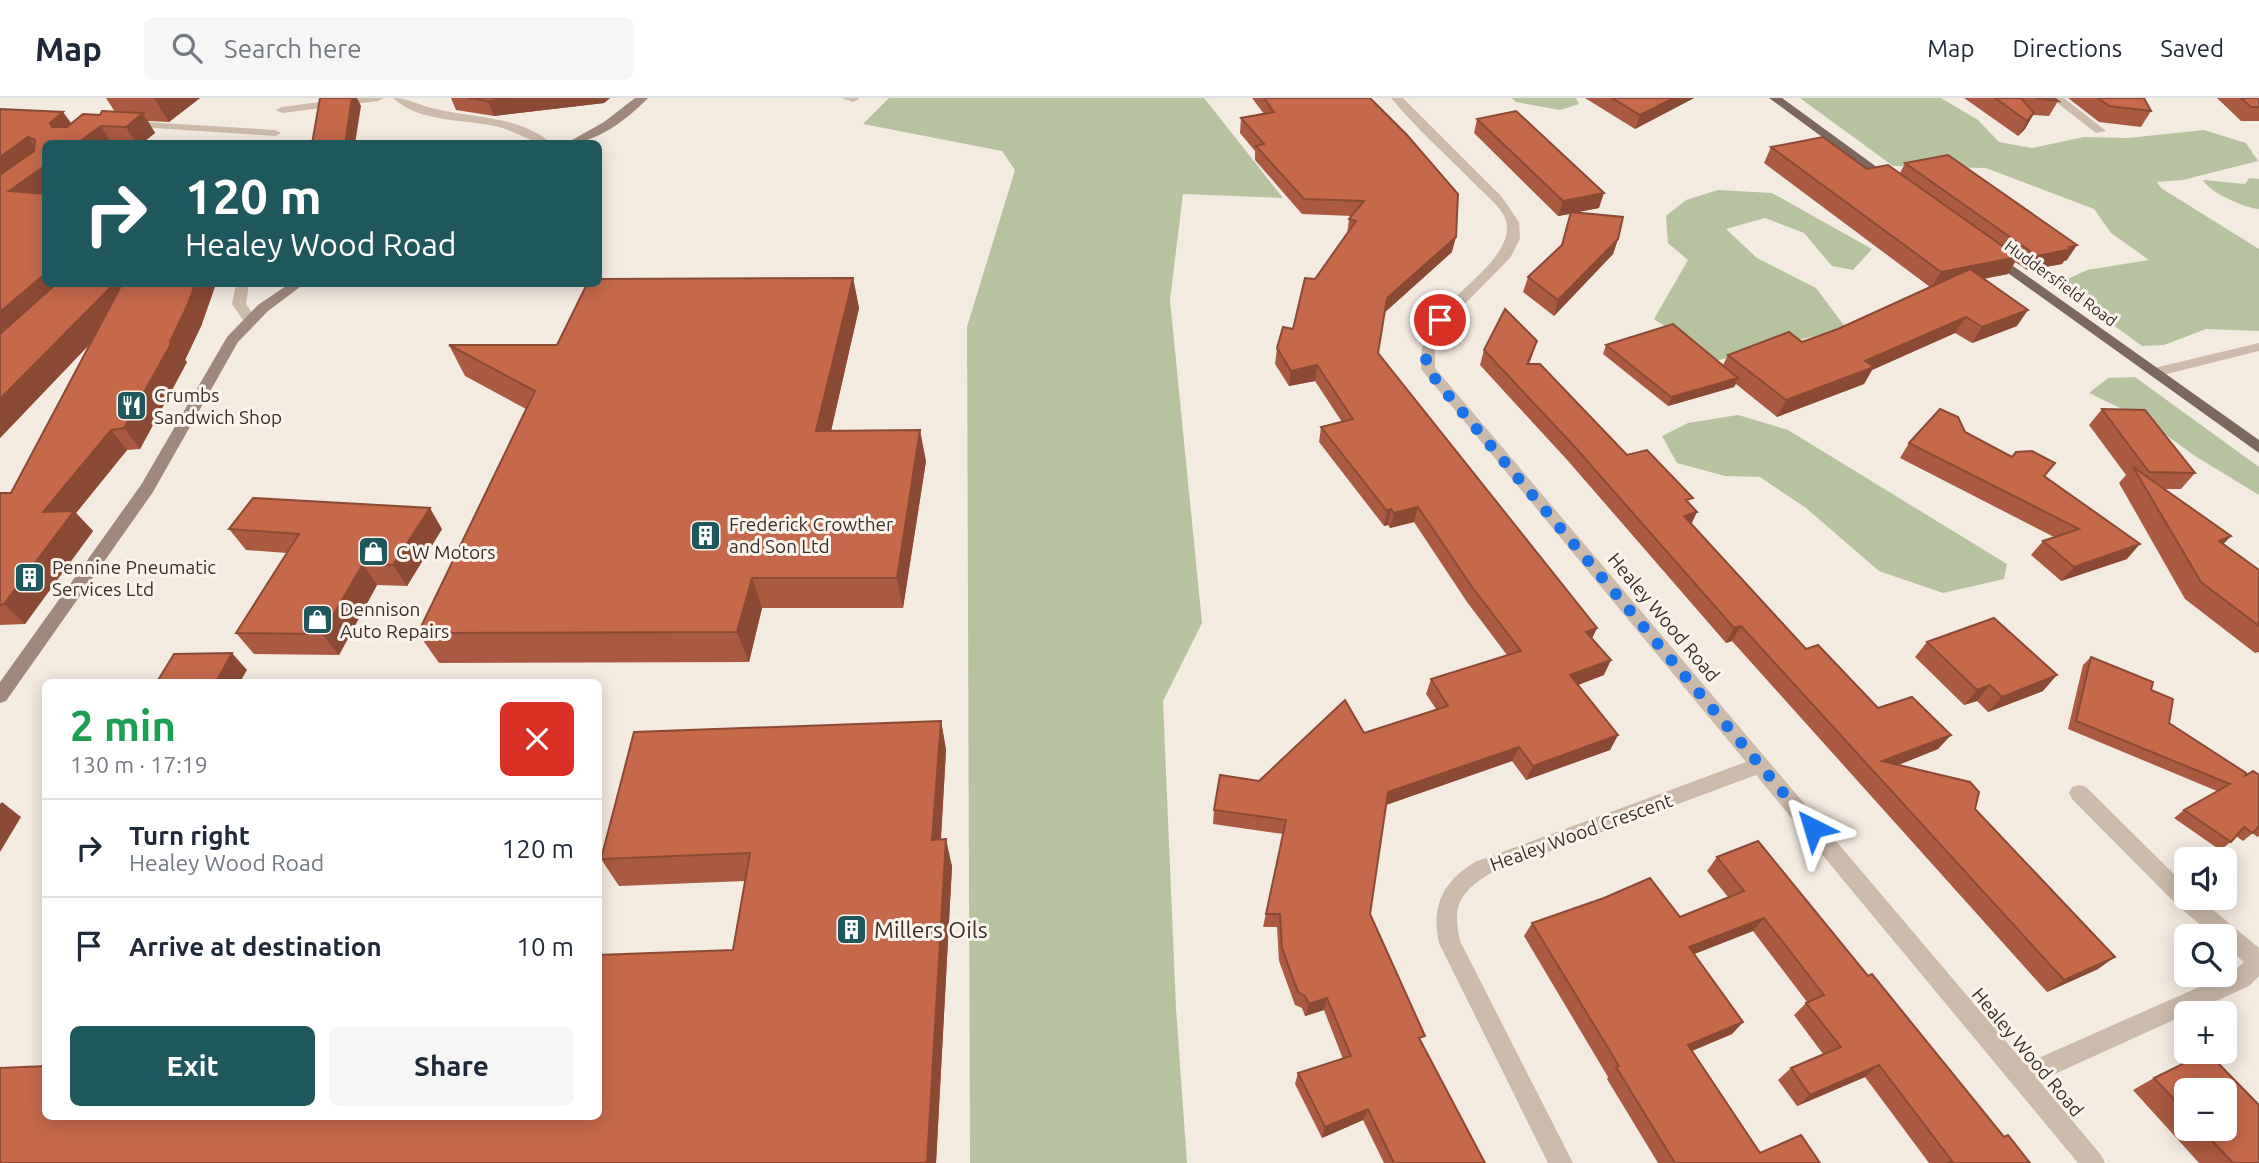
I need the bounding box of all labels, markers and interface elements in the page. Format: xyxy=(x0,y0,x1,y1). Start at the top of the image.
search box xyxy=(144,17,634,80)
icon: search xyxy=(168,29,206,67)
text: Map xyxy=(35,30,102,67)
text: Search here xyxy=(224,34,362,63)
text: Map xyxy=(1927,35,1974,62)
text: Directions xyxy=(2012,35,2122,62)
text: Saved xyxy=(2160,35,2224,62)
icon: right xyxy=(70,168,161,259)
text: 120 m xyxy=(185,168,322,223)
text: Healey Wood Road xyxy=(185,226,457,262)
street label: Huddersfield Road xyxy=(2002,236,2120,330)
pin xyxy=(1410,290,1470,350)
icon: arrive xyxy=(1421,301,1459,339)
place label: Crumbs Sandwich Shop xyxy=(154,384,282,428)
restaurant icon: Crumbs Sandwich Shop xyxy=(114,389,148,423)
place label: Frederick Crowther and Son Ltd xyxy=(729,513,893,557)
building icon: Frederick Crowther and Son Ltd xyxy=(689,518,723,552)
shop icon: C W Motors xyxy=(356,535,390,569)
place label: C W Motors xyxy=(396,541,496,563)
street label: Healey Wood Road xyxy=(1604,548,1724,686)
place label: Pennine Pneumatic Services Ltd xyxy=(52,556,216,600)
building icon: Pennine Pneumatic Services Ltd xyxy=(12,561,46,595)
place label: Dennison Auto Repairs xyxy=(340,598,449,642)
shop icon: Dennison Auto Repairs xyxy=(300,603,334,637)
text: 2 min xyxy=(70,702,176,749)
button: close xyxy=(500,702,574,776)
text: 130 m · 17:19 xyxy=(70,752,208,777)
street label: Healey Wood Crescent xyxy=(1487,789,1676,875)
position arrow xyxy=(1776,791,1850,865)
text: Turn right xyxy=(129,821,250,850)
icon: right xyxy=(70,829,108,867)
text: 120 m xyxy=(502,834,574,863)
map controls xyxy=(2174,847,2237,1141)
button: sound xyxy=(2174,847,2237,910)
text: Healey Wood Road xyxy=(129,850,324,875)
building icon: Millers Oils xyxy=(834,913,868,947)
place label: Millers Oils xyxy=(874,917,988,942)
button: search xyxy=(2174,924,2237,987)
icon: arrive xyxy=(70,927,108,965)
text: Arrive at destination xyxy=(129,932,382,961)
text: 10 m xyxy=(516,932,574,961)
street label: Healey Wood Road xyxy=(1968,983,2088,1121)
button: + xyxy=(2174,1001,2237,1064)
button: Exit xyxy=(70,1026,315,1106)
button: Share xyxy=(329,1026,574,1106)
button: − xyxy=(2174,1078,2237,1141)

